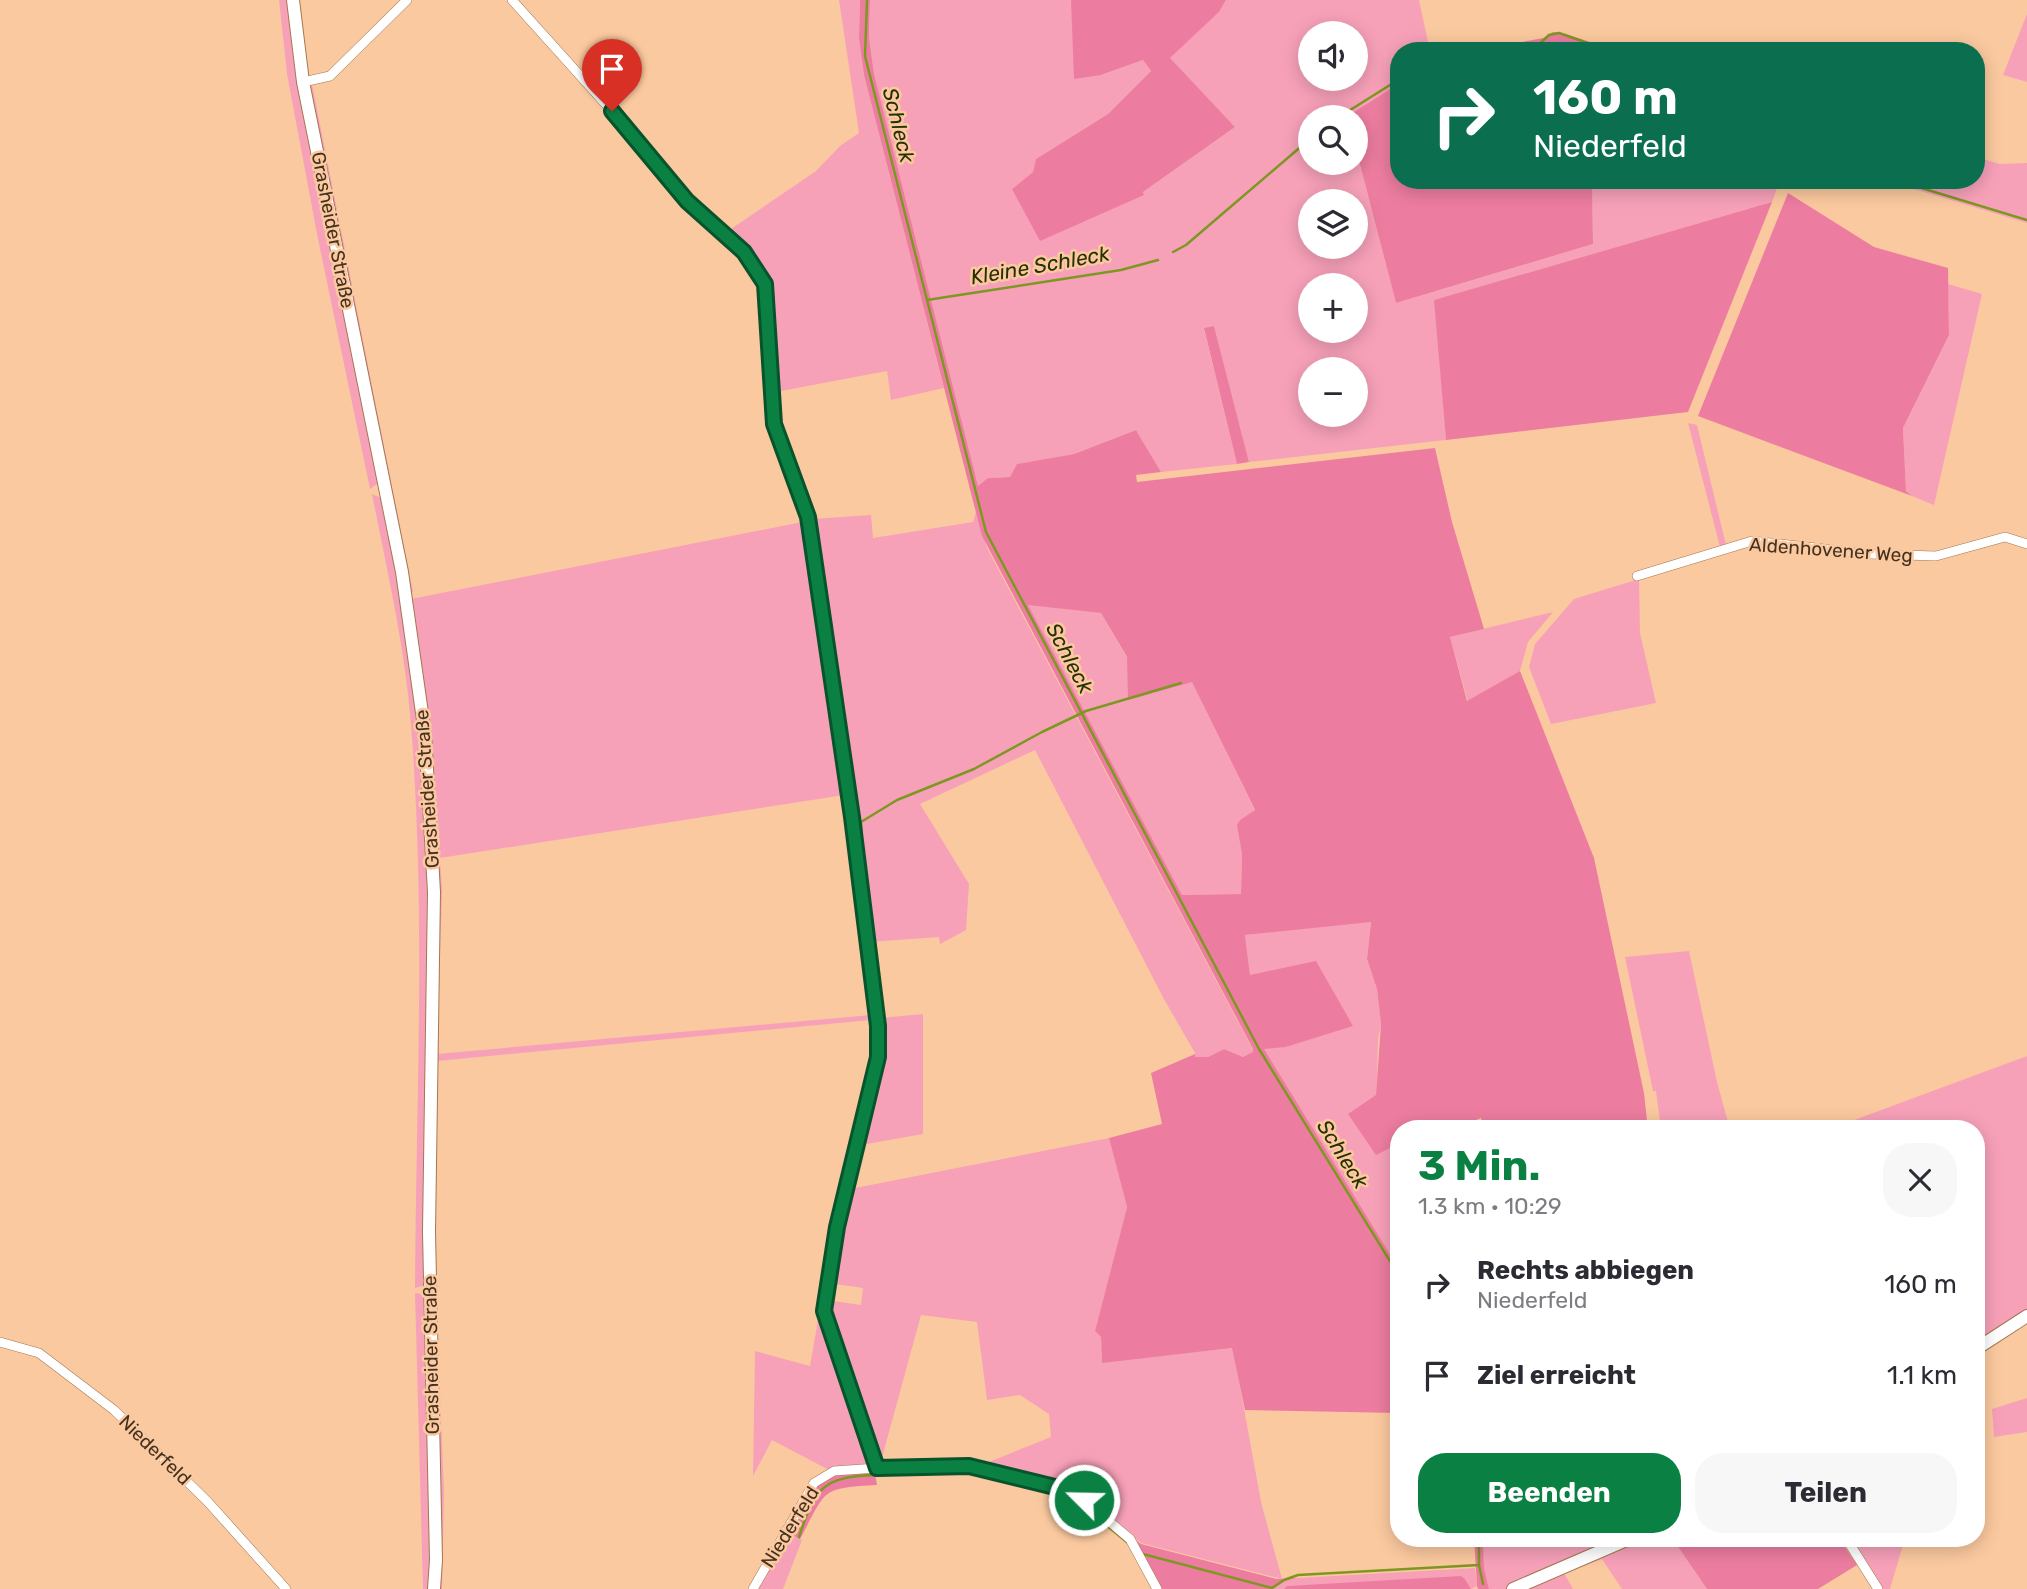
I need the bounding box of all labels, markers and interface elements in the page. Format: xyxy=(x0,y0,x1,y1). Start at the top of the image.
map controls xyxy=(1298,21,1368,427)
button: sound xyxy=(1298,21,1368,91)
pin xyxy=(582,39,642,111)
icon: arrive xyxy=(593,50,631,88)
text: 160 m xyxy=(1533,68,1678,126)
icon: right xyxy=(1418,70,1509,161)
water label: Schleck xyxy=(878,85,921,166)
button: search xyxy=(1298,105,1368,175)
text: Niederfeld xyxy=(1533,127,1687,165)
street label: Grasheider Straße xyxy=(307,150,359,310)
button: layers xyxy=(1298,189,1368,259)
water label: Kleine Schleck xyxy=(969,240,1113,290)
button: + xyxy=(1298,273,1368,343)
button: − xyxy=(1298,357,1368,427)
street label: Aldenhovener Weg xyxy=(1748,533,1914,567)
water label: Schleck xyxy=(1041,618,1100,699)
street label: Grasheider Straße xyxy=(410,709,444,869)
water label: Schleck xyxy=(1312,1115,1375,1194)
text: 3 Min. xyxy=(1418,1141,1540,1191)
button: close xyxy=(1883,1143,1957,1217)
text: 1.3 km · 10:29 xyxy=(1418,1192,1562,1220)
text: Rechts abbiegen xyxy=(1477,1255,1694,1286)
icon: right xyxy=(1418,1266,1456,1304)
text: 160 m xyxy=(1884,1269,1957,1300)
street label: Grasheider Straße xyxy=(418,1275,444,1435)
text: Niederfeld xyxy=(1477,1286,1588,1314)
icon: arrive xyxy=(1418,1357,1456,1395)
text: Ziel erreicht xyxy=(1477,1360,1636,1391)
text: 1.1 km xyxy=(1887,1360,1957,1391)
street label: Niederfeld xyxy=(114,1410,196,1490)
button: Beenden xyxy=(1418,1453,1681,1533)
button: Teilen xyxy=(1695,1453,1957,1533)
position arrow xyxy=(1047,1463,1121,1537)
street label: Niederfeld xyxy=(756,1482,824,1572)

